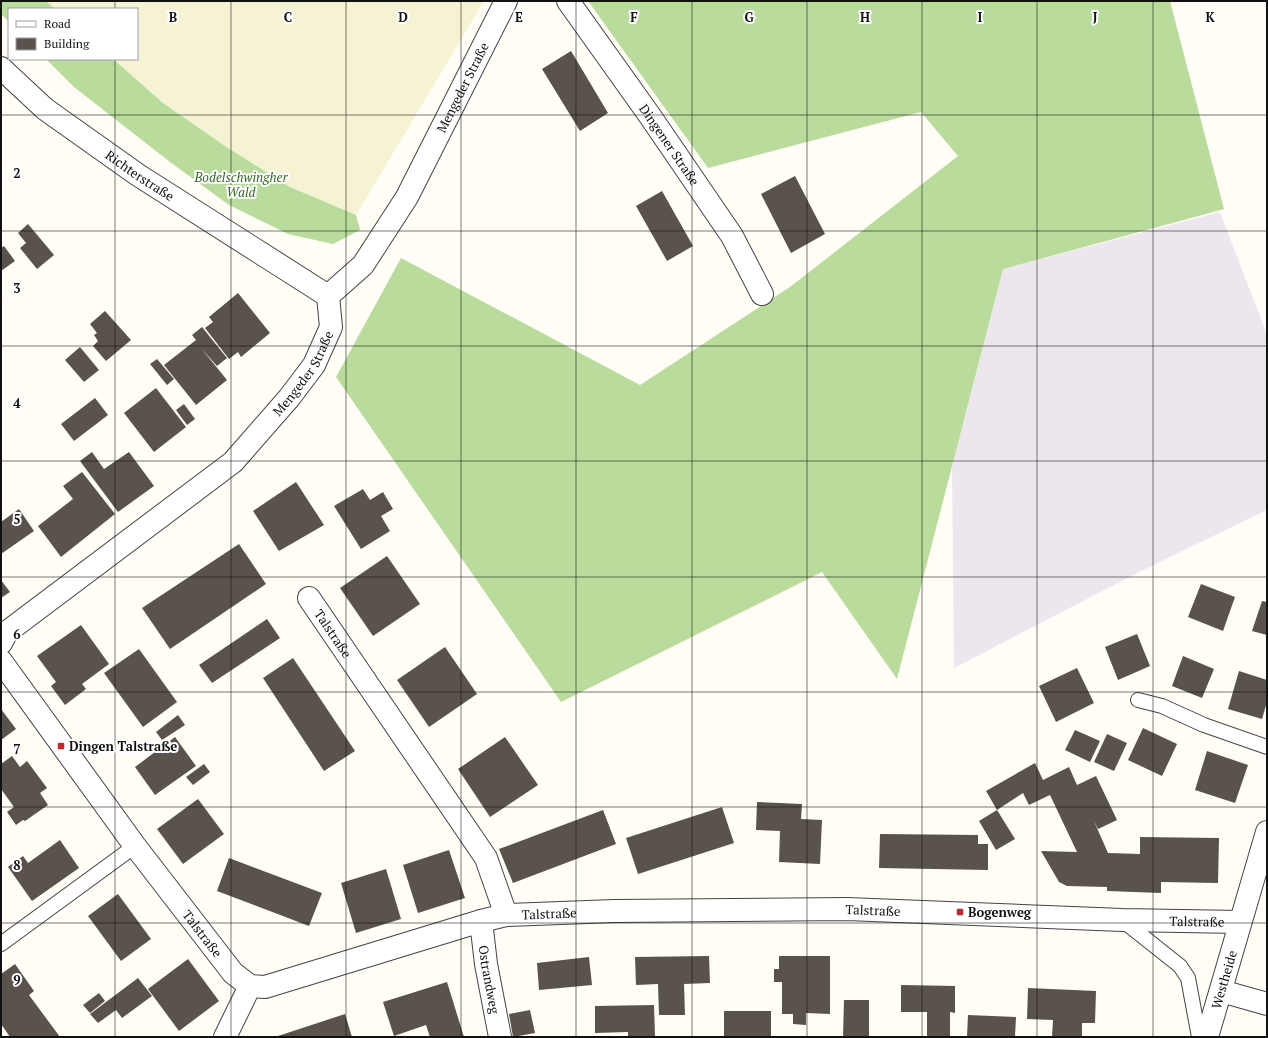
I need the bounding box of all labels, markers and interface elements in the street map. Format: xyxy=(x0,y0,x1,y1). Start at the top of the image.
legend xyxy=(8,8,138,60)
text: B xyxy=(169,8,177,26)
text: C xyxy=(284,8,292,26)
text: D xyxy=(398,8,408,26)
text: E xyxy=(515,8,523,26)
text: F xyxy=(630,8,638,26)
text: G xyxy=(744,8,754,26)
text: H xyxy=(860,8,870,26)
text: I xyxy=(978,8,983,26)
text: J xyxy=(1093,8,1098,26)
text: K xyxy=(1205,8,1215,26)
text: Road xyxy=(44,16,71,31)
text: Building xyxy=(44,36,90,51)
street label: Mengeder Straße xyxy=(432,39,493,136)
street label: Dingener Straße xyxy=(635,100,704,189)
street label: Richterstraße xyxy=(102,146,178,205)
text: 2 xyxy=(13,164,21,182)
park label: Bodelschwingher Wald xyxy=(193,168,289,201)
text: 3 xyxy=(13,279,21,297)
street label: Mengeder Straße xyxy=(268,328,337,420)
text: 4 xyxy=(13,394,21,412)
text: 5 xyxy=(13,510,21,528)
street label: Talstraße xyxy=(310,606,356,661)
text: 6 xyxy=(13,625,21,643)
place label: Dingen Talstraße xyxy=(69,737,177,755)
text: 7 xyxy=(13,740,21,758)
marker: Dingen Talstraße xyxy=(56,741,66,751)
text: 8 xyxy=(13,856,21,874)
street label: Talstraße xyxy=(845,900,901,920)
street label: Talstraße xyxy=(521,903,577,923)
place label: Bogenweg xyxy=(968,903,1032,921)
street label: Talstraße xyxy=(179,906,226,961)
marker: Bogenweg xyxy=(955,907,965,917)
street label: Talstraße xyxy=(1169,912,1225,931)
street label: Ostrandweg xyxy=(475,944,504,1015)
street label: Westheide xyxy=(1207,948,1241,1011)
text: 9 xyxy=(13,971,21,989)

